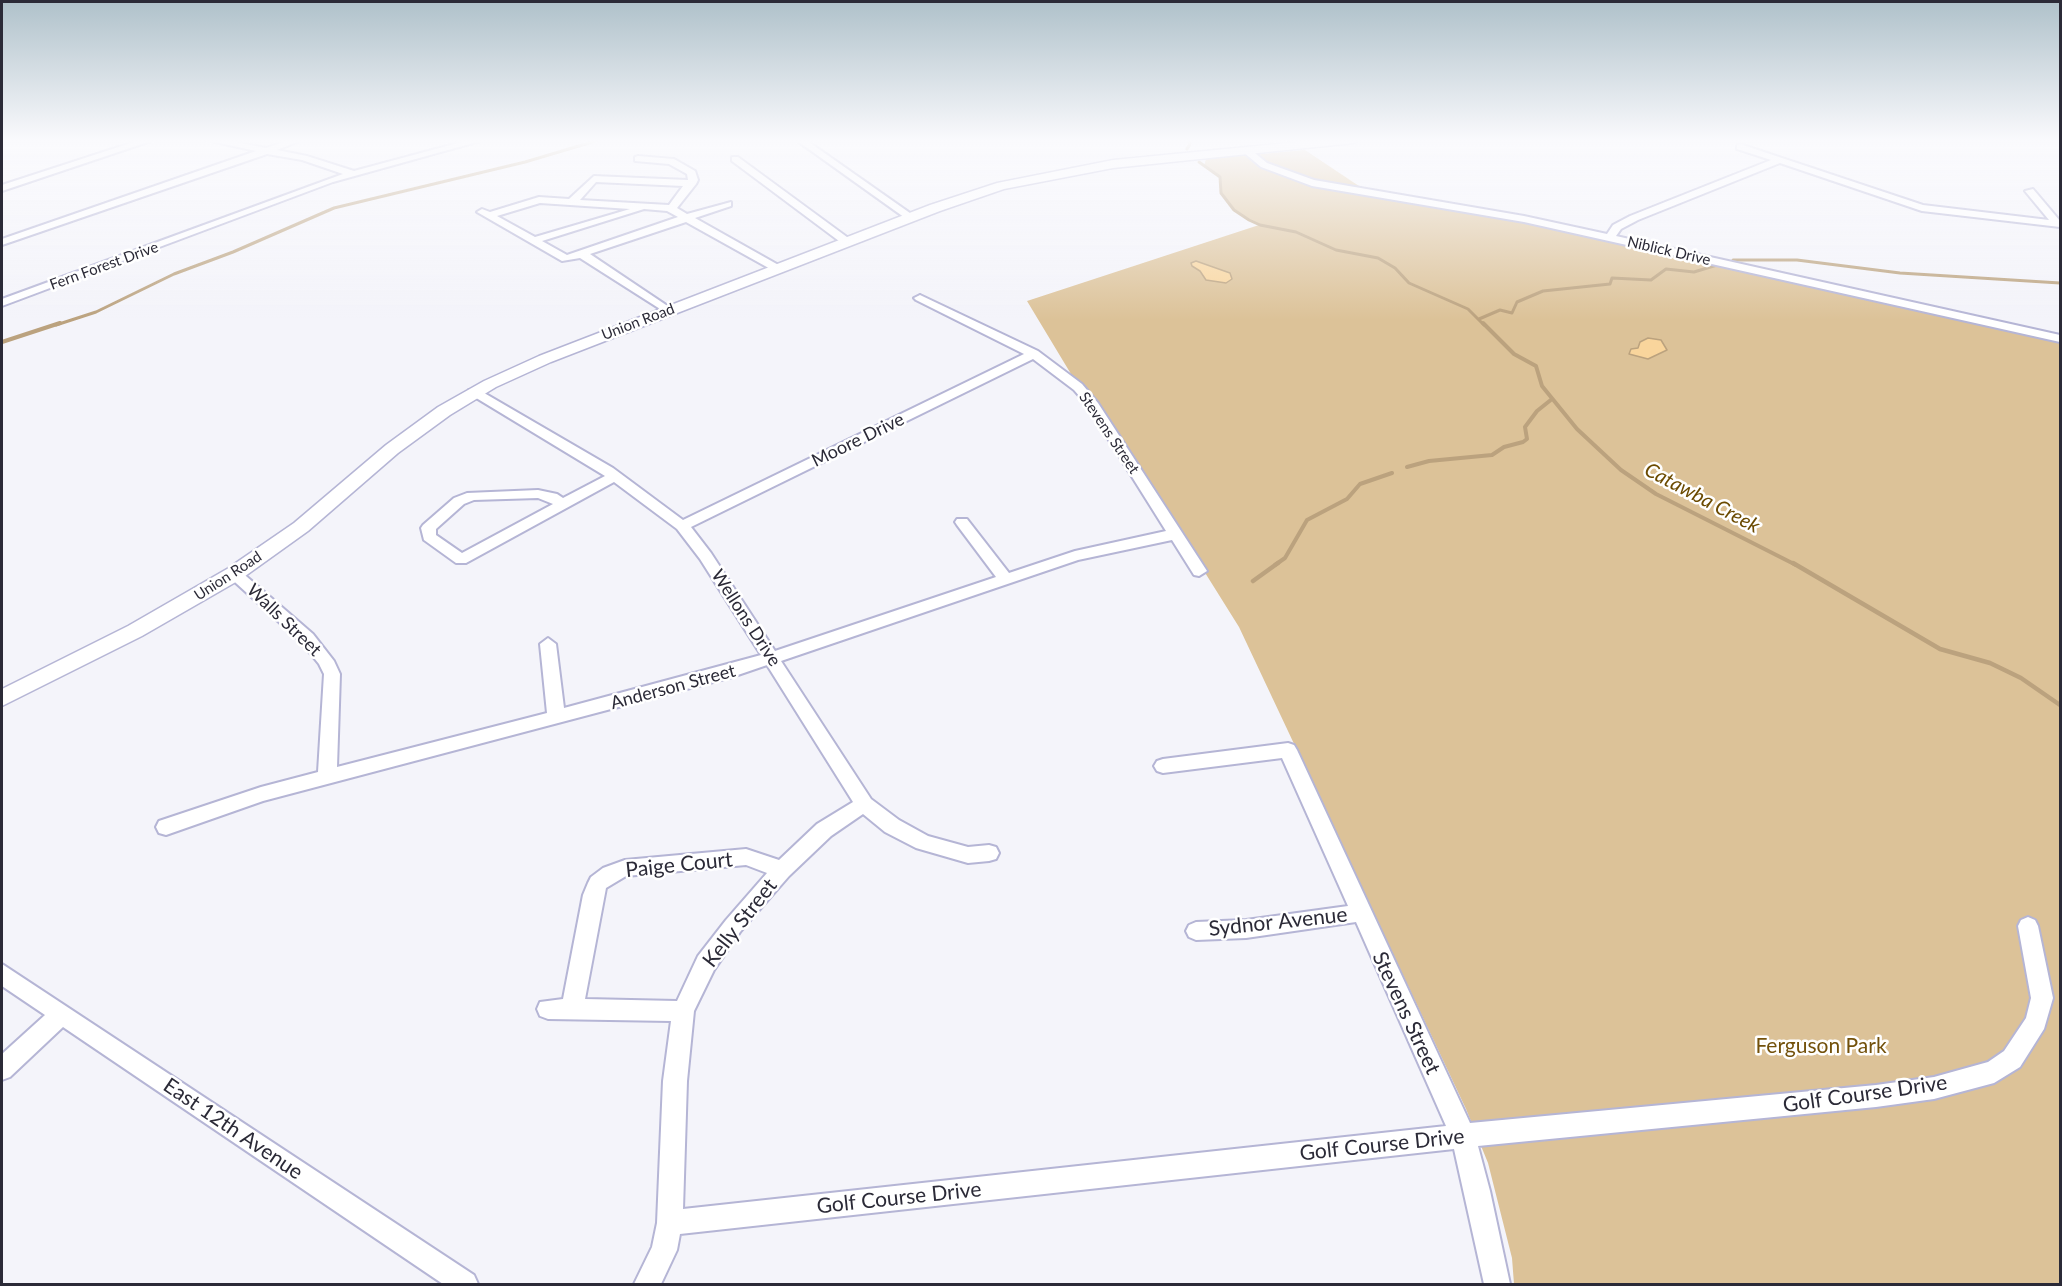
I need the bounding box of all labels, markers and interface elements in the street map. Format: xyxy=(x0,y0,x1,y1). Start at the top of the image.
street label: Niblick Drive xyxy=(1626,233,1712,269)
street label: Fern Forest Drive xyxy=(47,238,161,294)
street label: Union Road xyxy=(599,300,677,344)
street label: Stevens Street xyxy=(1075,389,1143,477)
street label: Moore Drive xyxy=(808,408,908,472)
water label: Catawba Creek xyxy=(1640,458,1764,538)
street label: Union Road xyxy=(191,548,265,604)
street label: Wellons Drive xyxy=(707,565,785,671)
street label: Walls Street xyxy=(242,579,326,661)
street label: Anderson Street xyxy=(608,660,738,714)
street label: Paige Court xyxy=(624,847,734,883)
street label: Kelly Street xyxy=(698,874,782,972)
street label: Sydnor Avenue xyxy=(1207,902,1349,942)
street label: Stevens Street xyxy=(1367,948,1445,1078)
park label: Ferguson Park xyxy=(1755,1033,1887,1059)
street label: Golf Course Drive xyxy=(1781,1070,1949,1118)
street label: East 12th Avenue xyxy=(158,1073,308,1185)
street label: Golf Course Drive xyxy=(1298,1124,1466,1166)
street label: Golf Course Drive xyxy=(815,1177,983,1219)

